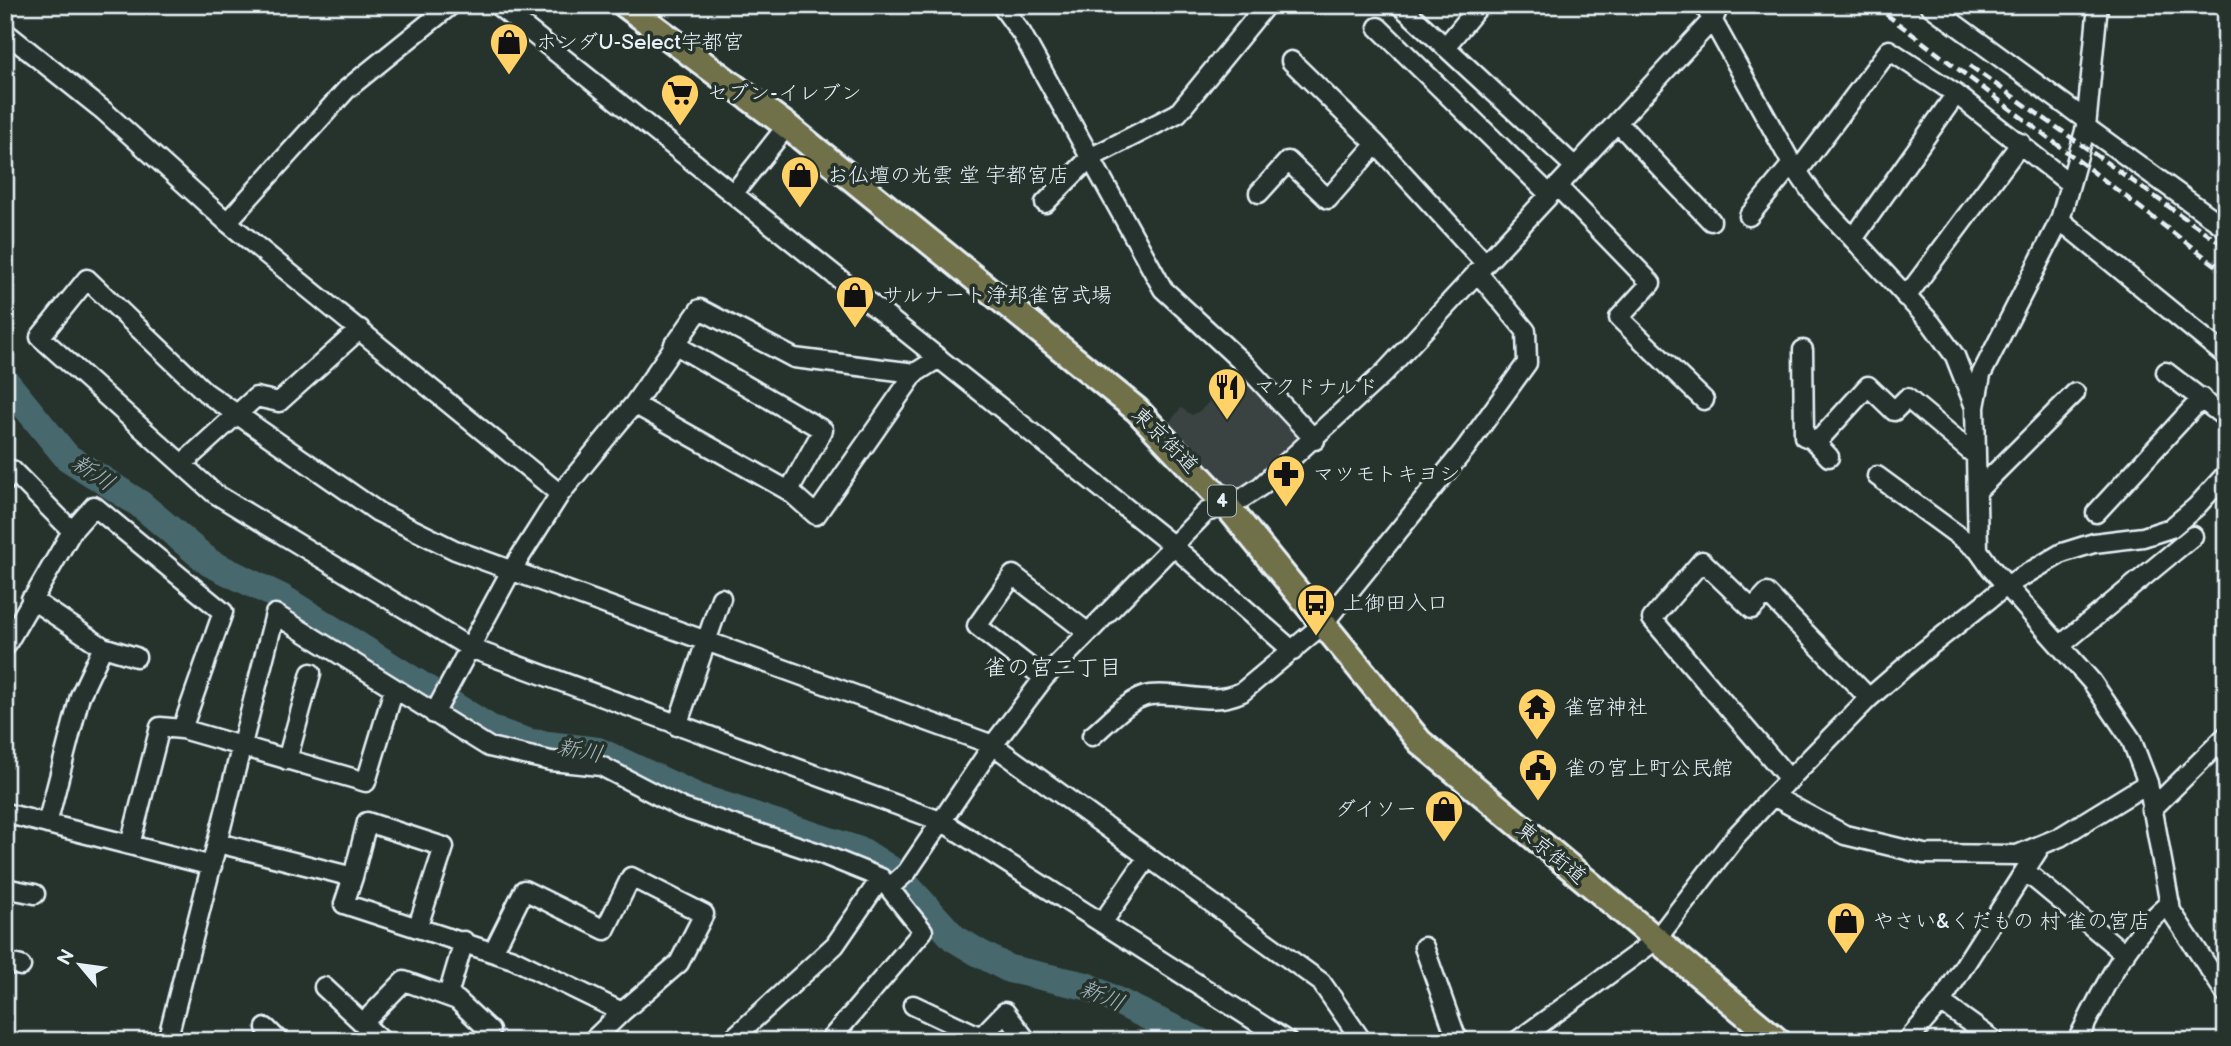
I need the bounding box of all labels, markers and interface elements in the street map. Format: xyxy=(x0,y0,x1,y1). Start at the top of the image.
shop icon: ホンダU-Select宇都宮 xyxy=(488,21,530,76)
place label: ホンダU-Select宇都宮 xyxy=(536,30,744,55)
supermarket icon: セブン-イレブン xyxy=(659,72,701,127)
place label: セブン-イレブン xyxy=(707,81,862,106)
shop icon: お仏壇の光雲 堂 宇都宮店 xyxy=(779,154,821,209)
place label: お仏壇の光雲 堂 宇都宮店 xyxy=(827,163,1069,188)
shop icon: サルナート浄邦雀宮式場 xyxy=(834,274,876,329)
place label: サルナート浄邦雀宮式場 xyxy=(882,283,1112,308)
restaurant icon: マクドナルド xyxy=(1206,366,1248,421)
place label: マクドナルド xyxy=(1254,375,1378,400)
street label: 東京街道 xyxy=(1126,401,1204,479)
water label: 新川 xyxy=(66,449,120,497)
pharmacy icon: マツモトキヨシ xyxy=(1265,453,1307,508)
place label: マツモトキヨシ xyxy=(1313,462,1460,487)
road number: 4 xyxy=(1208,486,1236,516)
bus stop icon: 上御田入口 xyxy=(1295,582,1337,637)
place label: 上御田入口 xyxy=(1343,591,1448,616)
district label: 雀の宮二丁目 xyxy=(984,654,1122,682)
temple icon: 雀宮神社 xyxy=(1516,686,1558,741)
place label: 雀宮神社 xyxy=(1564,695,1648,720)
water label: 新川 xyxy=(555,733,605,769)
public building icon: 雀の宮上町公民館 xyxy=(1517,747,1559,802)
place label: 雀の宮上町公民館 xyxy=(1565,756,1733,781)
shop icon: ダイソー xyxy=(1423,788,1465,843)
place label: ダイソー xyxy=(1335,797,1417,822)
street label: 東京街道 xyxy=(1511,816,1591,890)
shop icon: やさい&くだもの 村 雀の宮店 xyxy=(1825,900,1867,955)
place label: やさい&くだもの 村 雀の宮店 xyxy=(1873,909,2150,934)
north arrow xyxy=(46,930,116,1000)
text: N xyxy=(53,946,80,969)
water label: 新川 xyxy=(1075,974,1129,1018)

